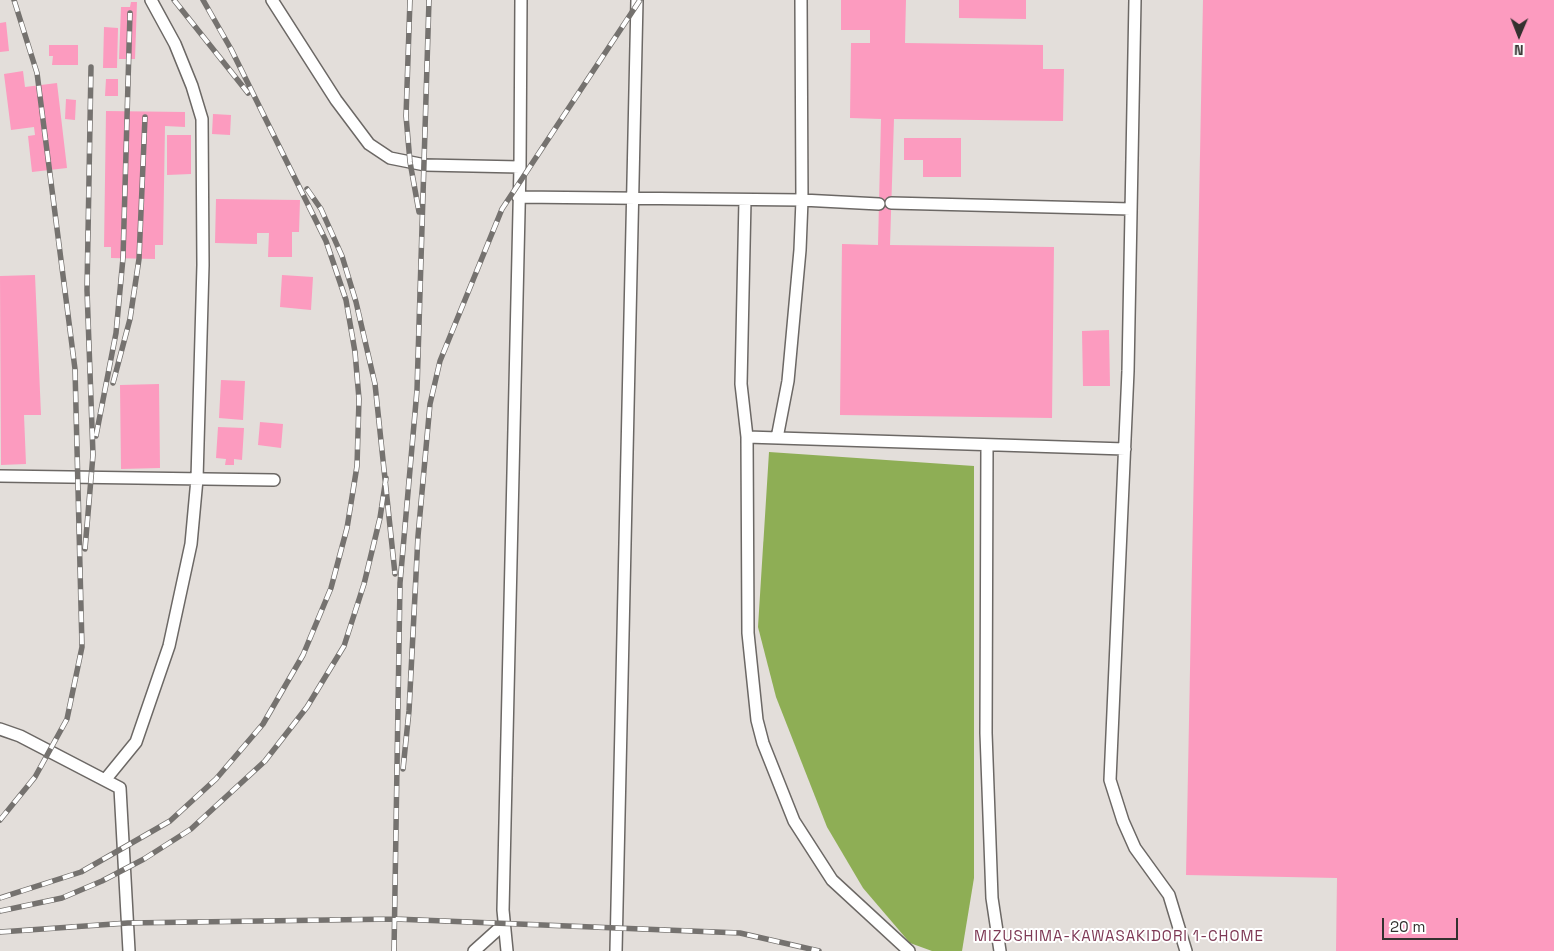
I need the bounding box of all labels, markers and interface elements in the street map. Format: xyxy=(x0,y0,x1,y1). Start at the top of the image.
north arrow xyxy=(1494,10,1544,60)
text: N xyxy=(1514,41,1524,59)
scale bar xyxy=(1384,908,1460,940)
text: 20 m xyxy=(1390,917,1425,936)
district label: MIZUSHIMA-KAWASAKIDORI 1-CHOME xyxy=(970,928,1268,946)

